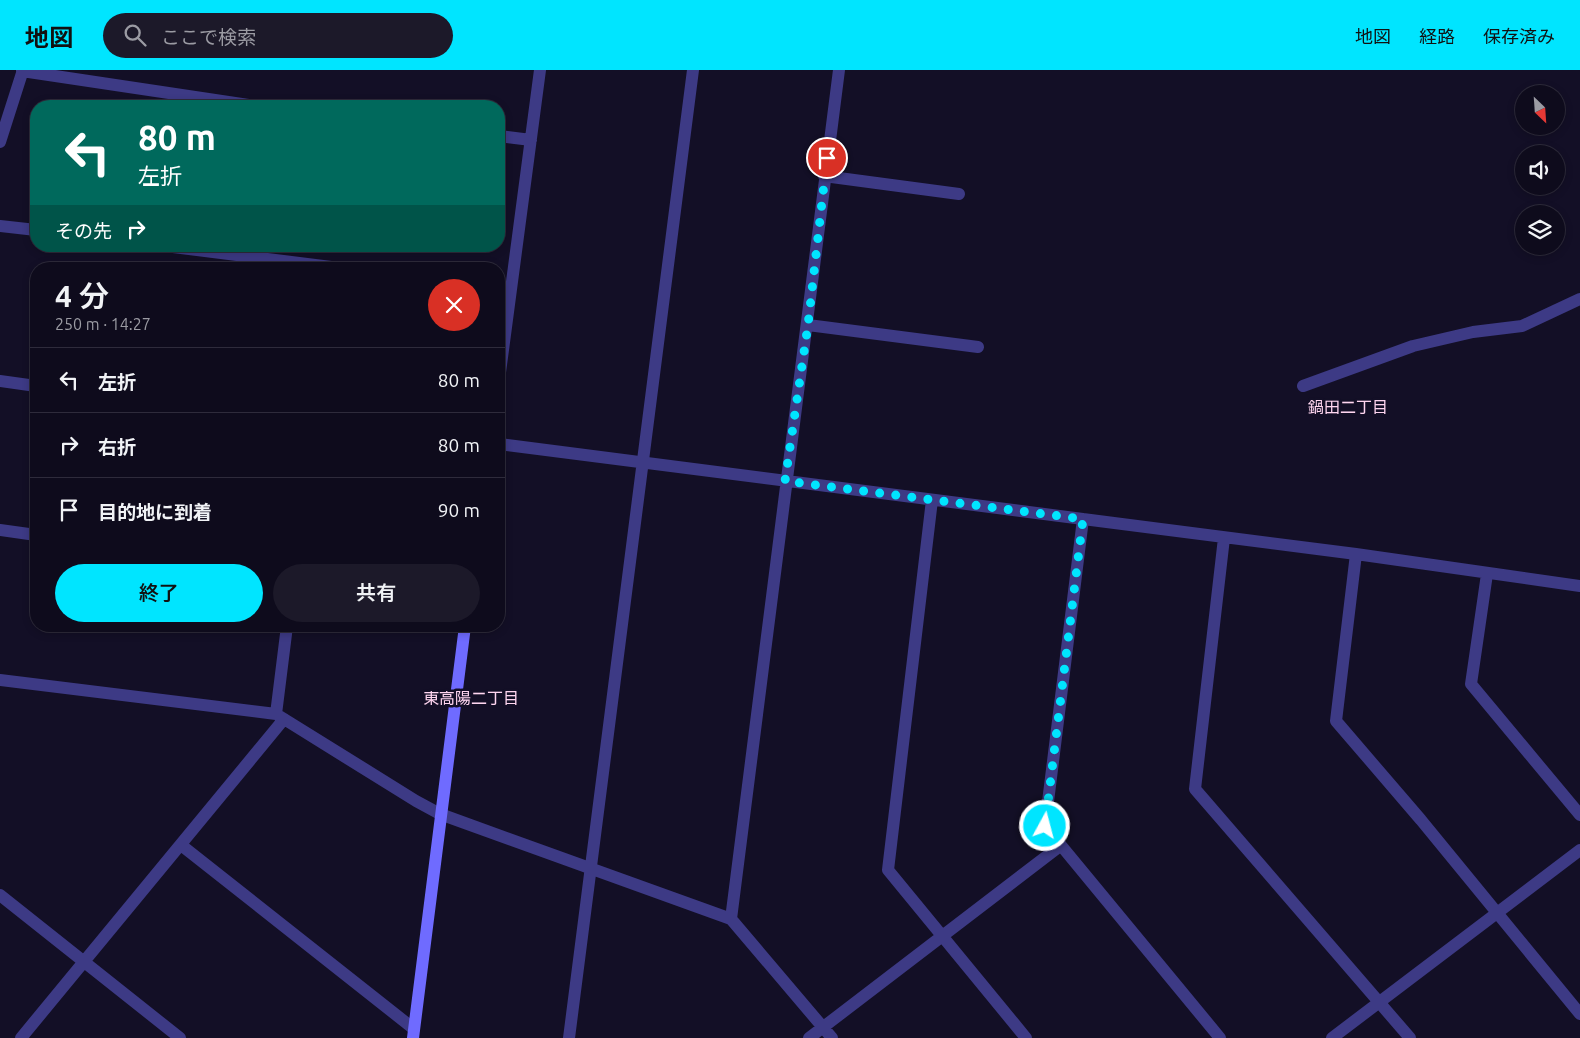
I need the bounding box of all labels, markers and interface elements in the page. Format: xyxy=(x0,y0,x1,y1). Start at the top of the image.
search box xyxy=(103,13,453,58)
icon: search xyxy=(121,21,149,49)
text: 地図 xyxy=(25,24,73,51)
text: ここで検索 xyxy=(161,26,256,48)
text: 地図 xyxy=(1355,26,1391,46)
text: 経路 xyxy=(1419,26,1455,46)
text: 保存済み xyxy=(1483,26,1555,46)
north arrow xyxy=(1515,85,1565,135)
map controls xyxy=(1515,85,1565,255)
text: 80 m xyxy=(138,117,216,157)
icon: left xyxy=(55,120,120,185)
pin xyxy=(806,137,848,179)
icon: arrive xyxy=(813,144,841,172)
button: sound xyxy=(1515,145,1565,195)
text: 左折 xyxy=(138,163,182,188)
button: layers xyxy=(1515,205,1565,255)
icon: right xyxy=(122,215,150,243)
text: その先 xyxy=(55,220,112,242)
text: 4 分 xyxy=(55,279,109,313)
button: close xyxy=(428,279,480,331)
text: 250 m · 14:27 xyxy=(55,315,151,333)
icon: left xyxy=(55,366,83,394)
text: 80 m xyxy=(438,369,480,391)
text: 左折 xyxy=(98,371,136,393)
district label: 鍋田二丁目 xyxy=(1308,398,1388,416)
icon: right xyxy=(55,431,83,459)
text: 80 m xyxy=(438,434,480,456)
text: 右折 xyxy=(98,436,136,458)
icon: arrive xyxy=(55,496,83,524)
text: 90 m xyxy=(438,499,480,521)
text: 目的地に到着 xyxy=(98,501,212,523)
button: 終了 xyxy=(55,564,263,622)
button: 共有 xyxy=(273,564,480,622)
district label: 東高陽二丁目 xyxy=(423,689,519,707)
position arrow xyxy=(1018,799,1070,851)

